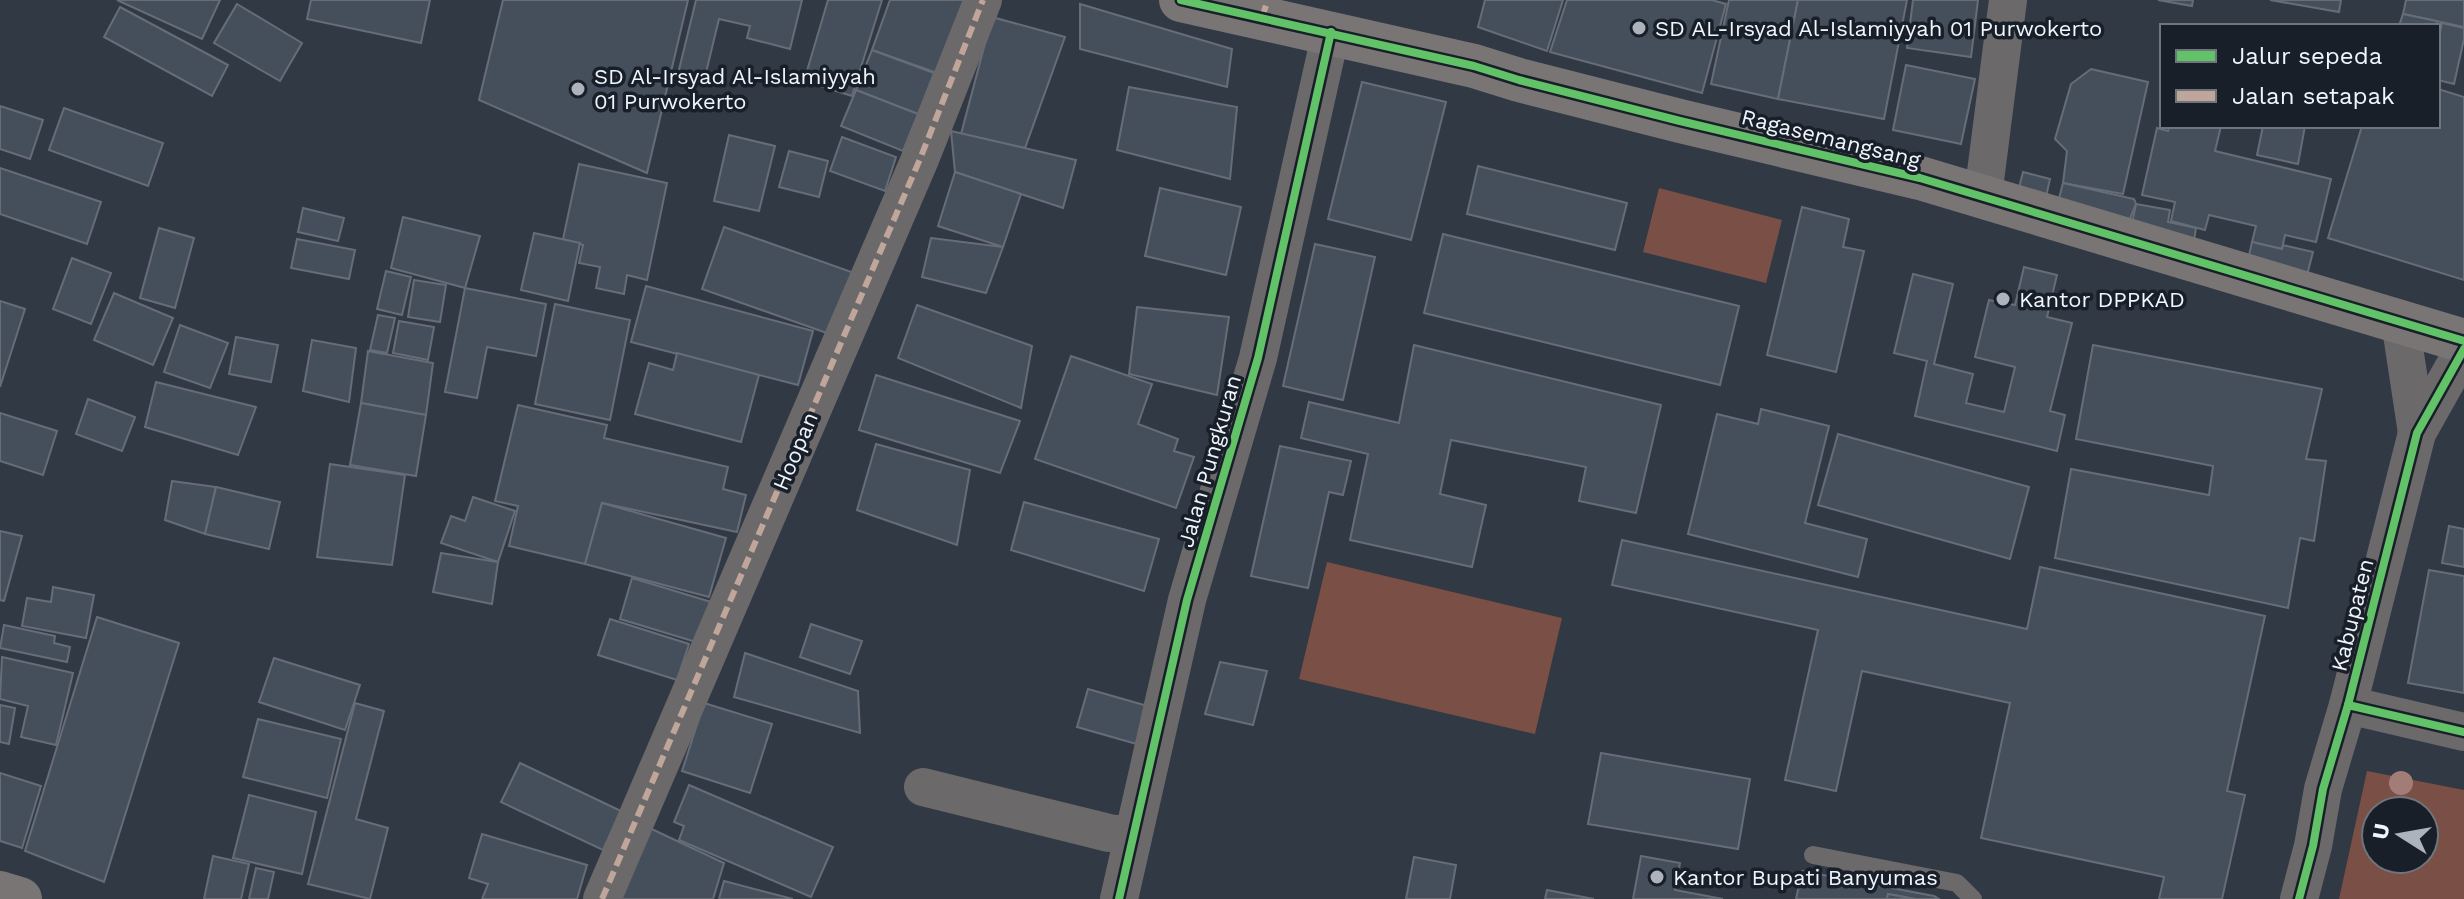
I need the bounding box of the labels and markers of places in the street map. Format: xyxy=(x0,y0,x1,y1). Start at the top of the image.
place label: SD AL-Irsyad Al-Islamiyyah 01 Purwokerto xyxy=(1655,16,2102,41)
marker: SD AL-Irsyad Al-Islamiyyah 01 Purwokerto xyxy=(1630,19,1648,37)
place label: SD Al-Irsyad Al-Islamiyyah 01 Purwokerto xyxy=(594,64,876,114)
marker: SD Al-Irsyad Al-Islamiyyah 01 Purwokerto xyxy=(569,80,587,98)
place label: Kantor DPPKAD xyxy=(2019,287,2185,312)
marker: Kantor DPPKAD xyxy=(1994,290,2012,308)
place label: Kantor Bupati Banyumas xyxy=(1673,865,1938,890)
marker: Kantor Bupati Banyumas xyxy=(1648,868,1666,886)

